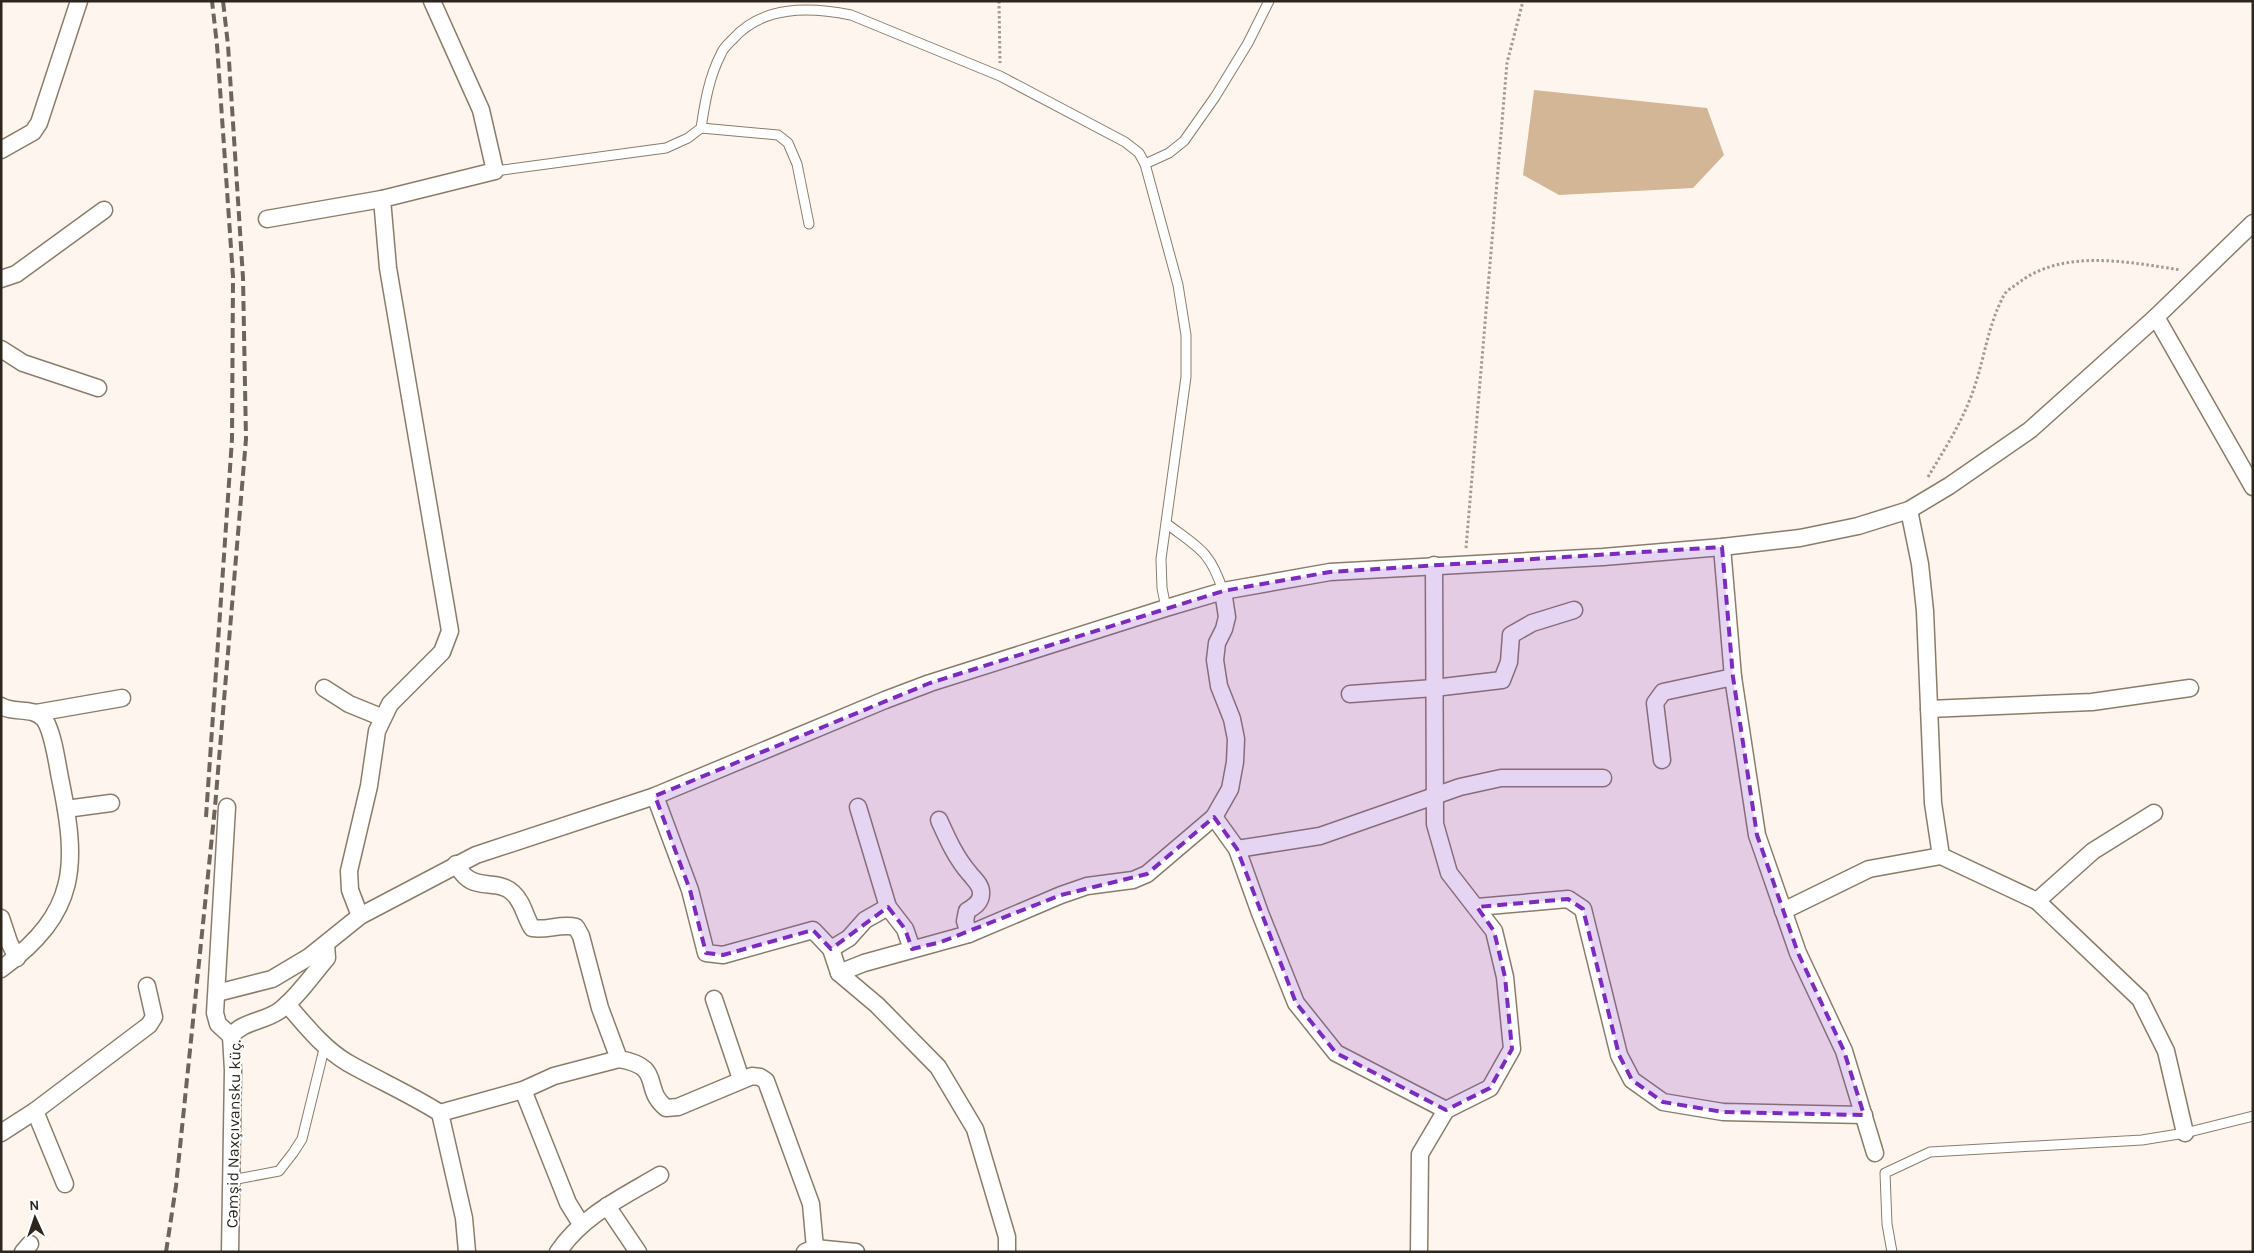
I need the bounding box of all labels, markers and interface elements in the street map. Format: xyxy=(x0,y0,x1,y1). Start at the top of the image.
street label: Cəmşid Naxçıvansku küç. xyxy=(222,1040,245,1228)
north arrow xyxy=(10,1193,60,1243)
text: N xyxy=(29,1197,40,1214)

